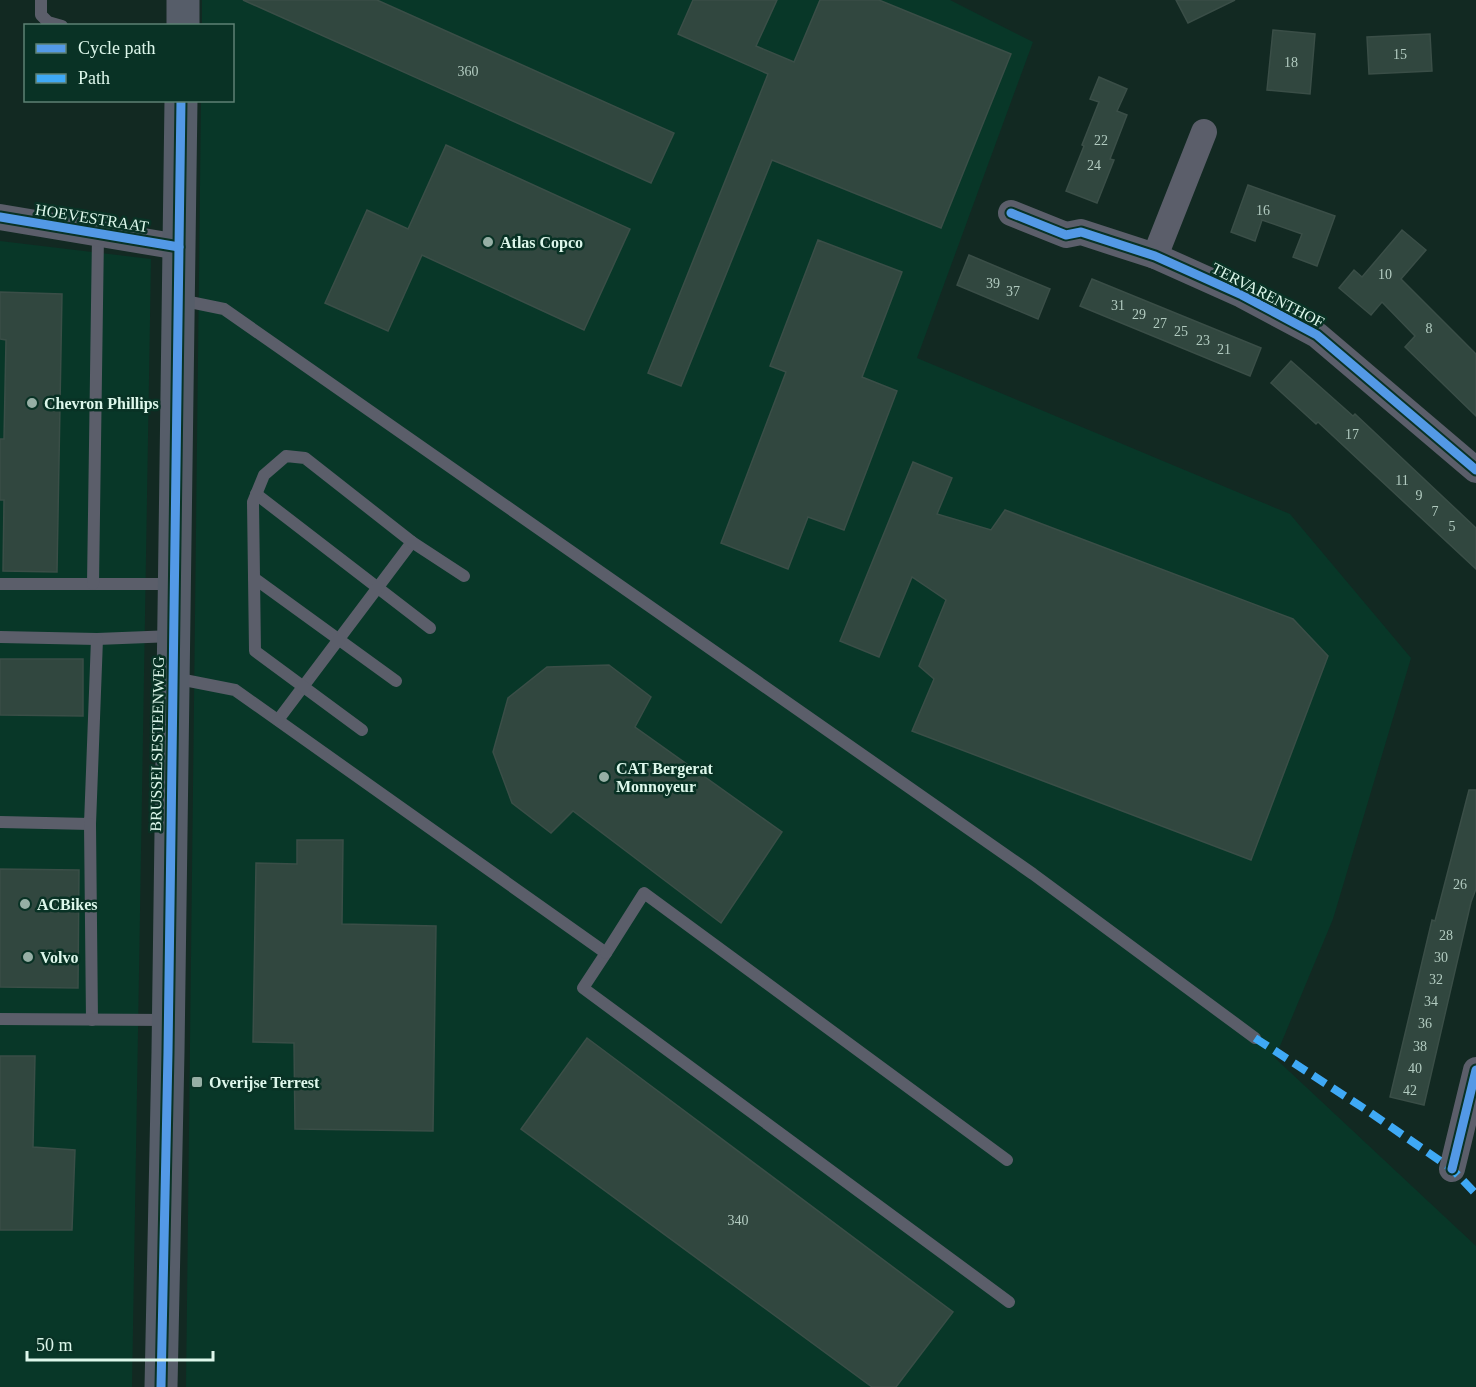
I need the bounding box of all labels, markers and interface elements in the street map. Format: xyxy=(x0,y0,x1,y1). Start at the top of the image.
legend xyxy=(24,24,234,102)
text: Cycle path xyxy=(78,38,155,58)
house number: 15 xyxy=(1393,47,1407,62)
house number: 18 xyxy=(1284,55,1298,70)
house number: 360 xyxy=(458,64,479,79)
text: Path xyxy=(78,68,110,88)
house number: 22 xyxy=(1094,133,1108,148)
house number: 24 xyxy=(1087,158,1101,173)
street label: HOEVESTRAAT xyxy=(34,201,150,235)
house number: 16 xyxy=(1256,203,1270,218)
place label: Atlas Copco xyxy=(500,234,583,252)
marker: Atlas Copco xyxy=(481,235,495,249)
street label: TERVARENTHOF xyxy=(1209,259,1327,331)
house number: 10 xyxy=(1378,267,1392,282)
house number: 39 xyxy=(986,276,1000,291)
house number: 37 xyxy=(1006,284,1020,299)
house number: 31 xyxy=(1111,298,1125,313)
house number: 29 xyxy=(1132,307,1146,322)
house number: 27 xyxy=(1153,316,1167,331)
house number: 8 xyxy=(1426,321,1433,336)
house number: 25 xyxy=(1174,324,1188,339)
house number: 23 xyxy=(1196,333,1210,348)
house number: 21 xyxy=(1217,342,1231,357)
place label: Chevron Phillips xyxy=(44,395,159,413)
marker: Chevron Phillips xyxy=(25,396,39,410)
house number: 17 xyxy=(1345,427,1359,442)
house number: 11 xyxy=(1395,473,1409,488)
house number: 9 xyxy=(1416,488,1423,503)
house number: 7 xyxy=(1432,504,1439,519)
house number: 5 xyxy=(1449,519,1456,534)
street label: BRUSSELSESTEENWEG xyxy=(147,656,167,832)
place label: CAT Bergerat Monnoyeur xyxy=(616,760,713,796)
marker: CAT Bergerat Monnoyeur xyxy=(597,770,611,784)
house number: 26 xyxy=(1453,877,1467,892)
place label: ACBikes xyxy=(37,896,97,913)
marker: ACBikes xyxy=(18,897,32,911)
house number: 28 xyxy=(1439,928,1453,943)
place label: Volvo xyxy=(40,949,79,966)
marker: Volvo xyxy=(21,950,35,964)
house number: 30 xyxy=(1434,950,1448,965)
house number: 32 xyxy=(1429,972,1443,987)
house number: 34 xyxy=(1424,994,1438,1009)
house number: 36 xyxy=(1418,1016,1432,1031)
house number: 38 xyxy=(1413,1039,1427,1054)
house number: 40 xyxy=(1408,1061,1422,1076)
place label: Overijse Terrest xyxy=(209,1074,320,1092)
marker: Overijse Terrest xyxy=(190,1075,204,1089)
house number: 42 xyxy=(1403,1083,1417,1098)
house number: 340 xyxy=(728,1213,749,1228)
scale bar xyxy=(27,1324,213,1362)
text: 50 m xyxy=(36,1335,73,1355)

